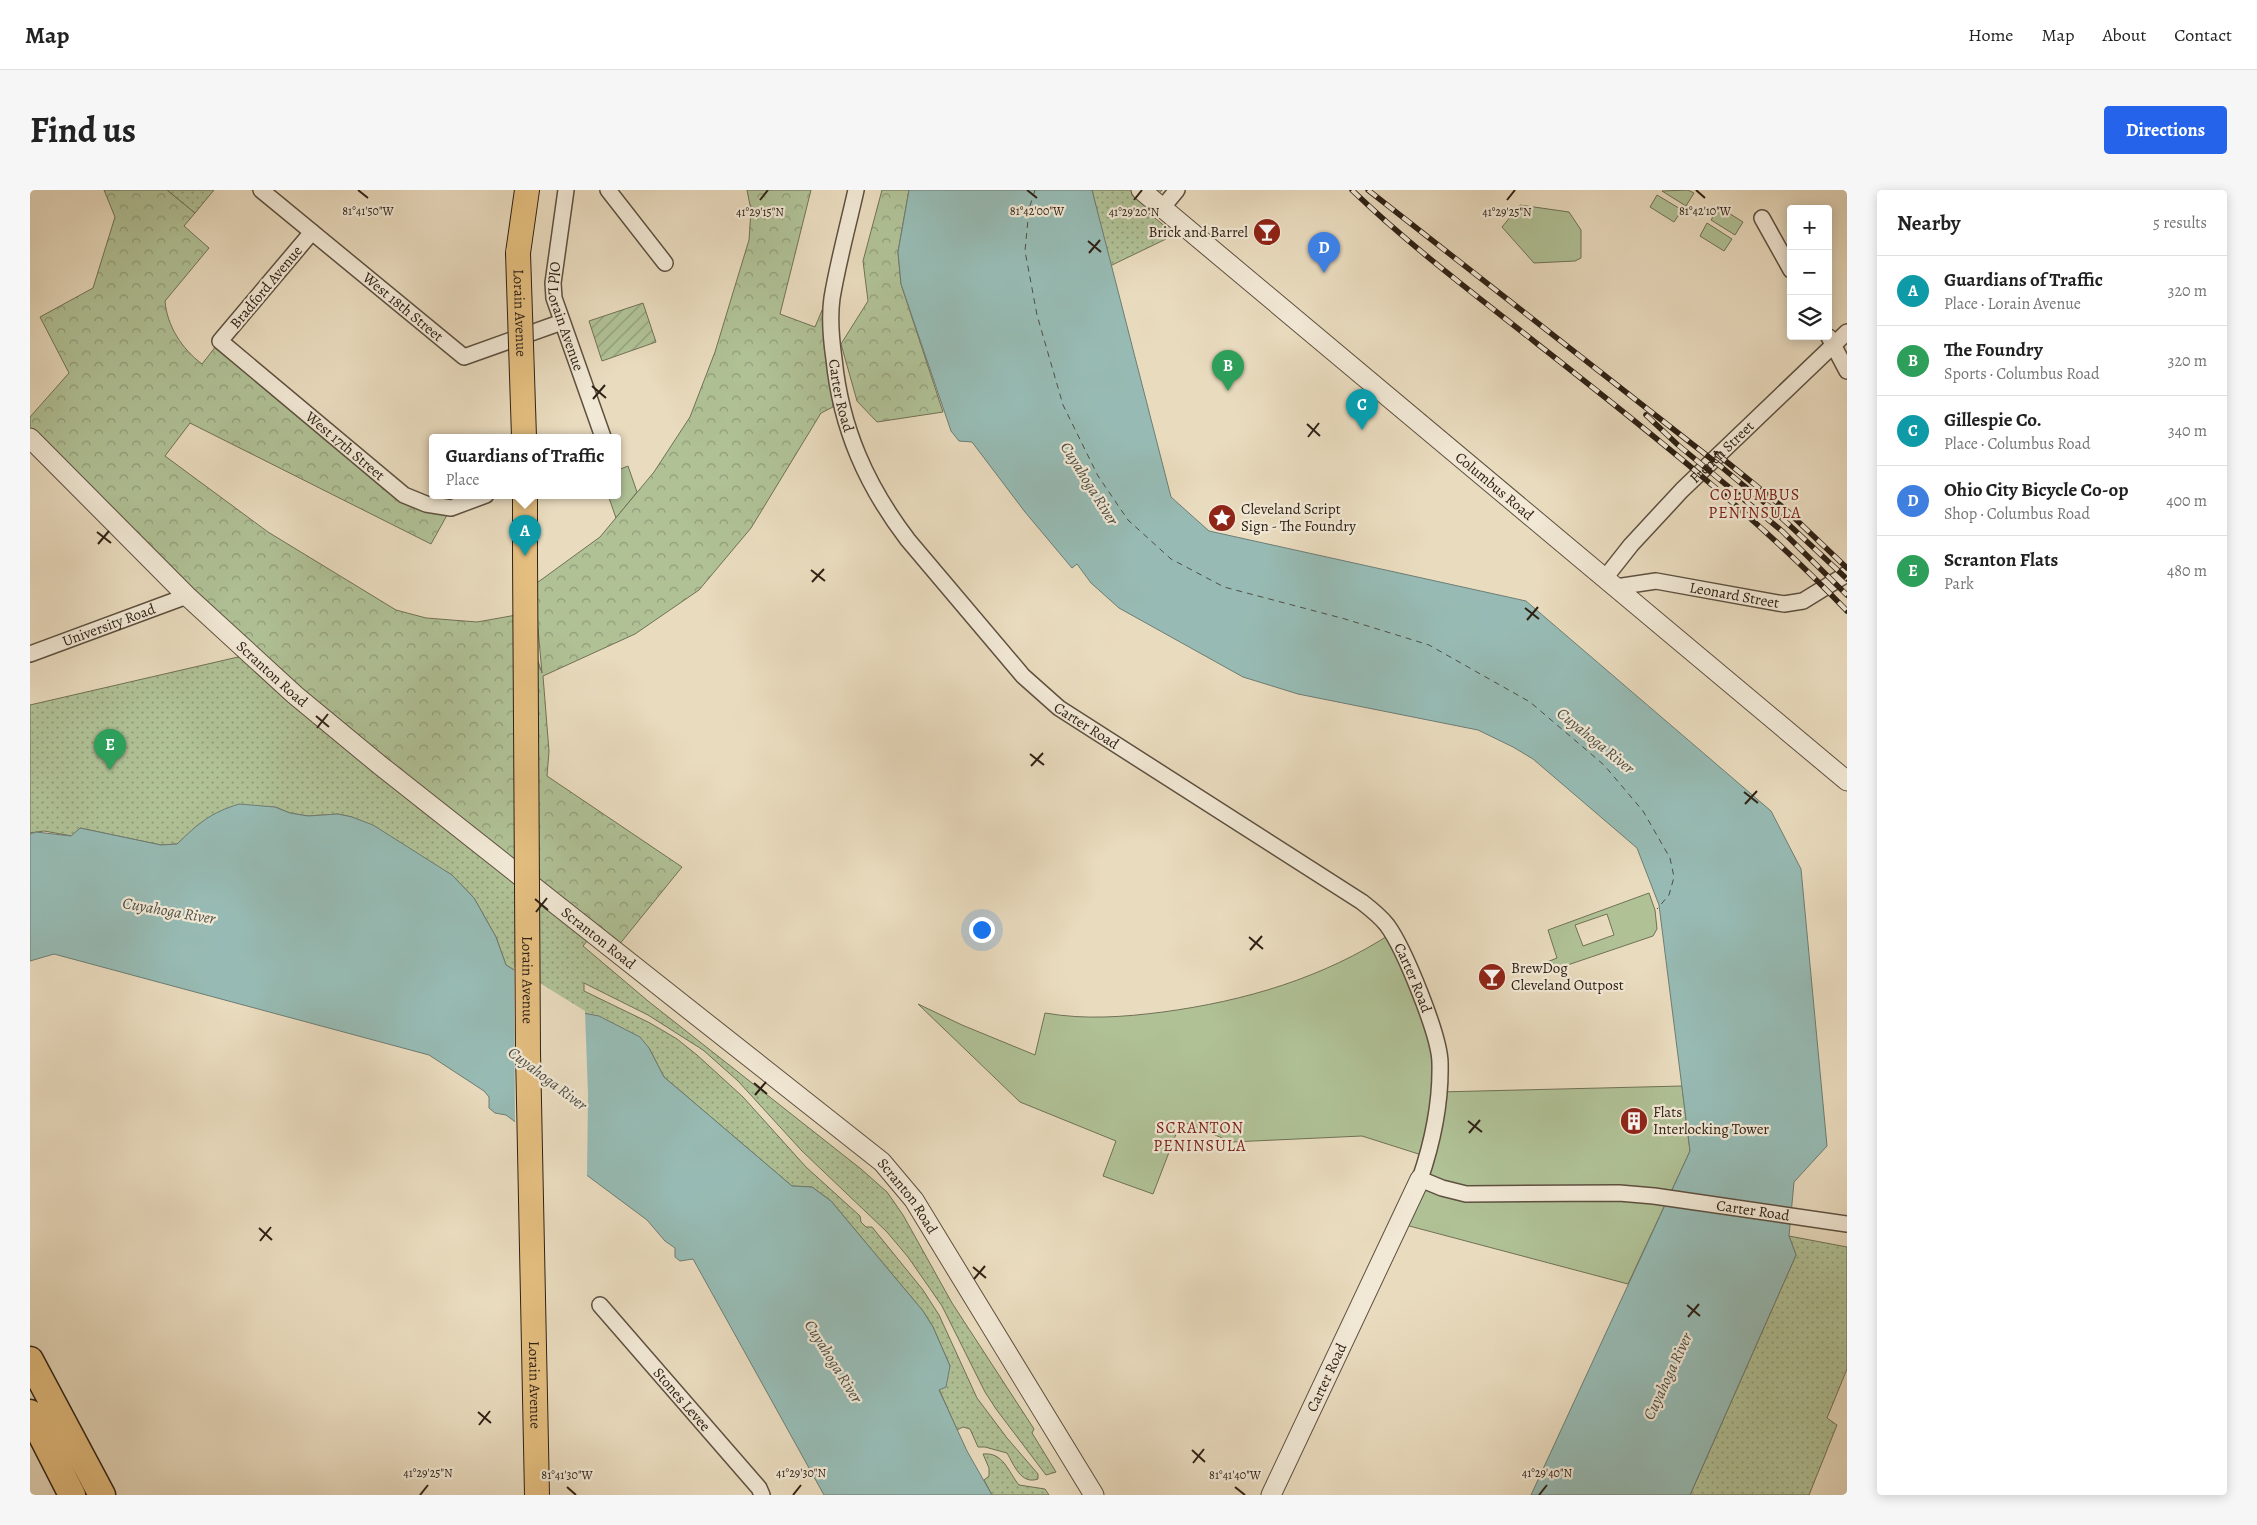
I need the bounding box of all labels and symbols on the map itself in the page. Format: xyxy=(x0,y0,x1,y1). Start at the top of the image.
text: 81°41'50"W xyxy=(342,203,395,219)
text: 81°42'00"W xyxy=(1010,203,1065,219)
text: 81°42'10"W xyxy=(1679,203,1732,219)
text: 41°29'15"N xyxy=(736,204,784,220)
text: 41°29'20"N xyxy=(1109,204,1160,220)
text: 41°29'25"N xyxy=(1482,204,1532,220)
bar icon: Brick and Barrel xyxy=(1252,217,1282,247)
place label: Brick and Barrel xyxy=(1149,222,1248,242)
pin: D xyxy=(1308,232,1340,273)
street label: Bradford Avenue xyxy=(225,241,307,333)
street label: Old Lorain Avenue xyxy=(543,260,589,374)
street label: West 18th Street xyxy=(358,267,448,346)
street label: Lorain Avenue xyxy=(509,269,531,357)
pin: B xyxy=(1212,350,1244,391)
street label: Carter Road xyxy=(824,358,859,435)
pin: C xyxy=(1346,389,1378,430)
street label: West 17th Street xyxy=(301,406,389,485)
street label: French Street xyxy=(1685,416,1758,488)
water label: Cuyahoga River xyxy=(1055,438,1124,530)
street label: Columbus Road xyxy=(1451,447,1539,525)
district label: COLUMBUS PENINSULA xyxy=(1708,484,1802,524)
place label: Cleveland Script Sign - The Foundry xyxy=(1241,499,1356,536)
place icon: Cleveland Script Sign - The Foundry xyxy=(1207,503,1237,533)
pin: A xyxy=(509,515,541,556)
street label: Leonard Street xyxy=(1688,577,1781,613)
street label: University Road xyxy=(60,598,159,651)
street label: Scranton Road xyxy=(232,636,313,712)
street label: Carter Road xyxy=(1050,697,1124,754)
water label: Cuyahoga River xyxy=(1552,703,1639,779)
pin: E xyxy=(94,729,126,770)
water label: Cuyahoga River xyxy=(121,892,217,930)
street label: Scranton Road xyxy=(557,902,641,974)
your location xyxy=(969,917,995,943)
street label: Lorain Avenue xyxy=(517,936,538,1024)
street label: Carter Road xyxy=(1389,939,1437,1016)
place label: BrewDog Cleveland Outpost xyxy=(1511,958,1624,995)
bar icon: BrewDog Cleveland Outpost xyxy=(1477,962,1507,992)
water label: Cuyahoga River xyxy=(503,1042,592,1116)
place label: Flats Interlocking Tower xyxy=(1653,1102,1769,1139)
building icon: Flats Interlocking Tower xyxy=(1619,1106,1649,1136)
district label: SCRANTON PENINSULA xyxy=(1153,1117,1247,1157)
street label: Scranton Road xyxy=(873,1154,943,1238)
street label: Carter Road xyxy=(1715,1195,1792,1226)
water label: Cuyahoga River xyxy=(799,1316,868,1408)
water label: Cuyahoga River xyxy=(1638,1329,1698,1424)
street label: Carter Road xyxy=(1302,1339,1352,1415)
street label: Lorain Avenue xyxy=(524,1341,546,1429)
street label: Stones Levee xyxy=(649,1363,715,1436)
text: 41°29'25"N xyxy=(403,1465,453,1481)
text: 41°29'30"N xyxy=(776,1465,826,1481)
text: 41°29'40"N xyxy=(1522,1465,1573,1481)
text: 81°41'30"W xyxy=(541,1467,593,1483)
text: 81°41'40"W xyxy=(1209,1467,1262,1483)

